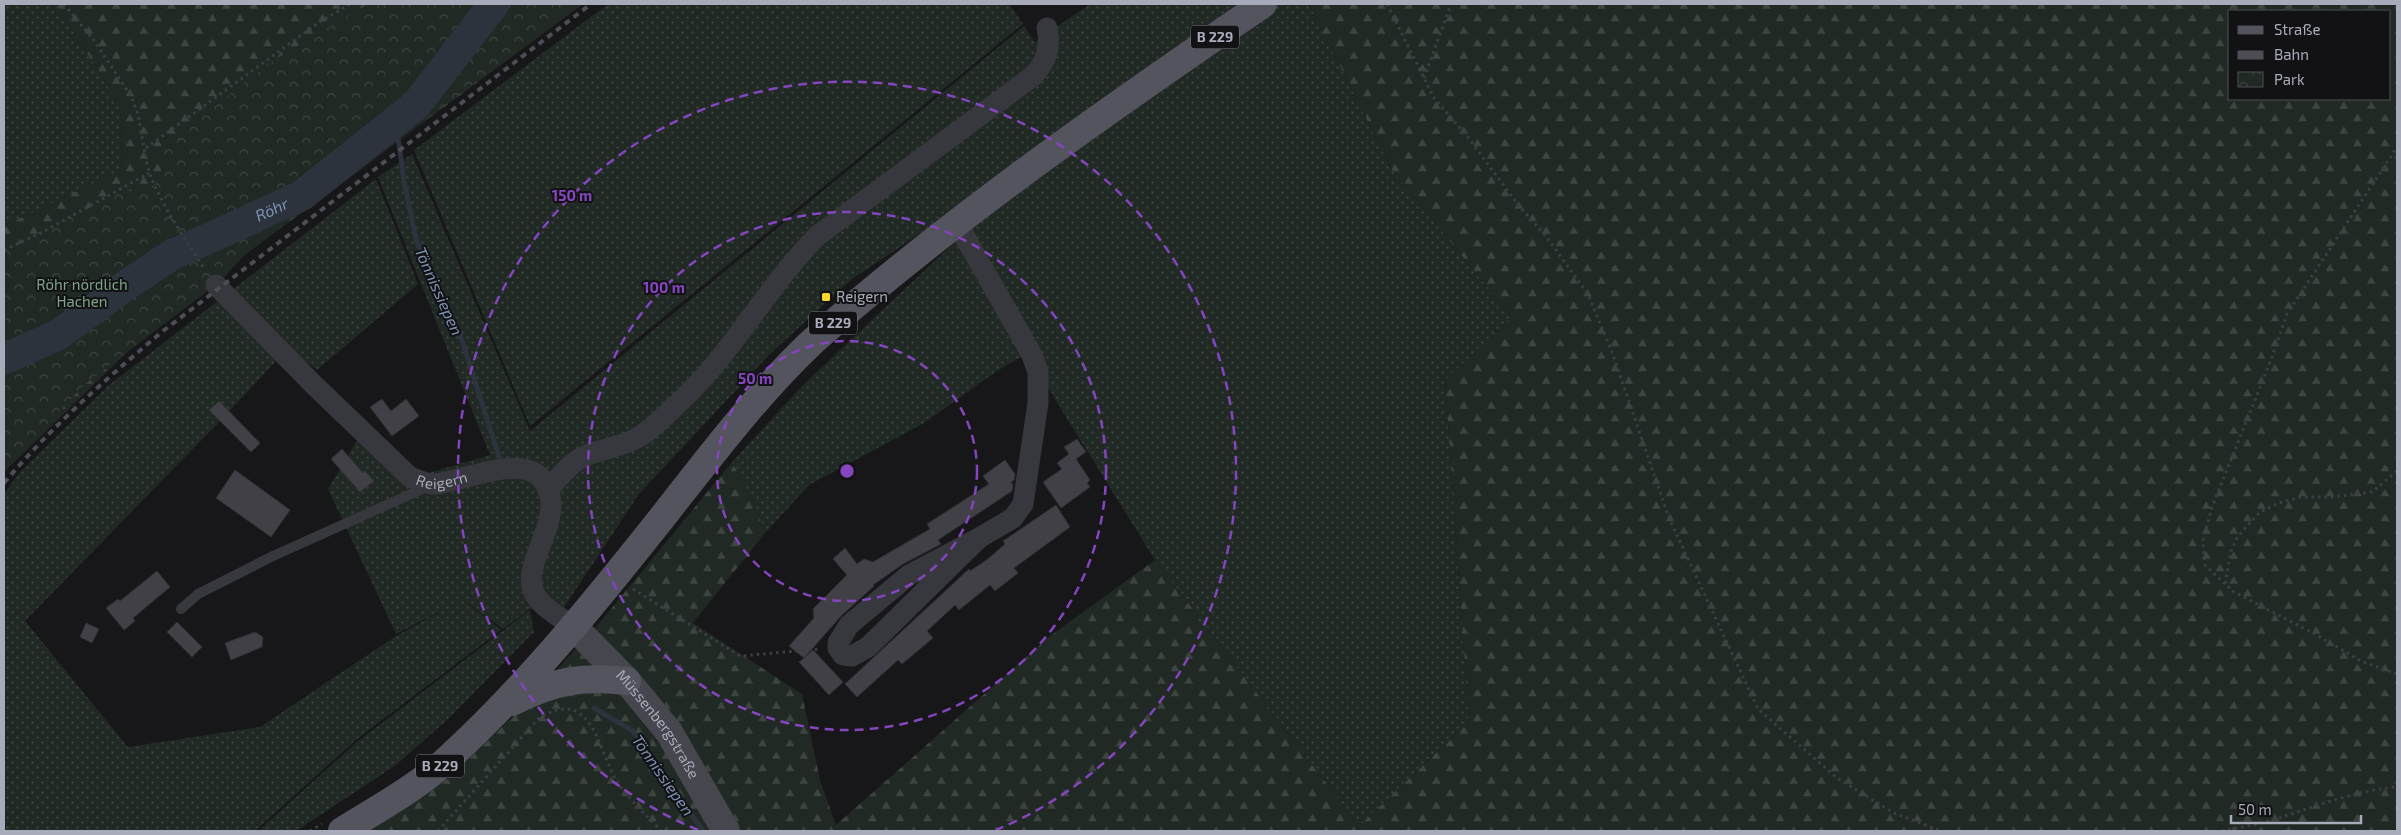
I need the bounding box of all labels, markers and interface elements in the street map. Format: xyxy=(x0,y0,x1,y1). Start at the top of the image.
legend xyxy=(2228,10,2391,100)
text: Straße xyxy=(2274,20,2320,38)
road number: B 229 xyxy=(1191,26,1239,48)
text: Bahn xyxy=(2274,45,2309,63)
text: Park xyxy=(2274,70,2305,88)
text: 150 m xyxy=(552,186,592,204)
water label: Röhr xyxy=(252,193,292,225)
water label: Tönnissiepen xyxy=(412,244,467,338)
park label: Röhr nördlich Hachen xyxy=(36,275,128,310)
text: 100 m xyxy=(643,278,685,296)
place label: Reigern xyxy=(836,287,888,305)
marker: Reigern xyxy=(820,291,832,303)
road number: B 229 xyxy=(809,312,857,334)
text: 50 m xyxy=(738,369,772,387)
centre of rings xyxy=(838,462,856,480)
street label: Reigern xyxy=(414,467,469,492)
street label: Müssenbergstraße xyxy=(613,665,704,782)
water label: Tönnissiepen xyxy=(628,730,698,819)
road number: B 229 xyxy=(416,754,464,778)
scale bar xyxy=(2231,792,2361,824)
text: 50 m xyxy=(2238,800,2272,818)

